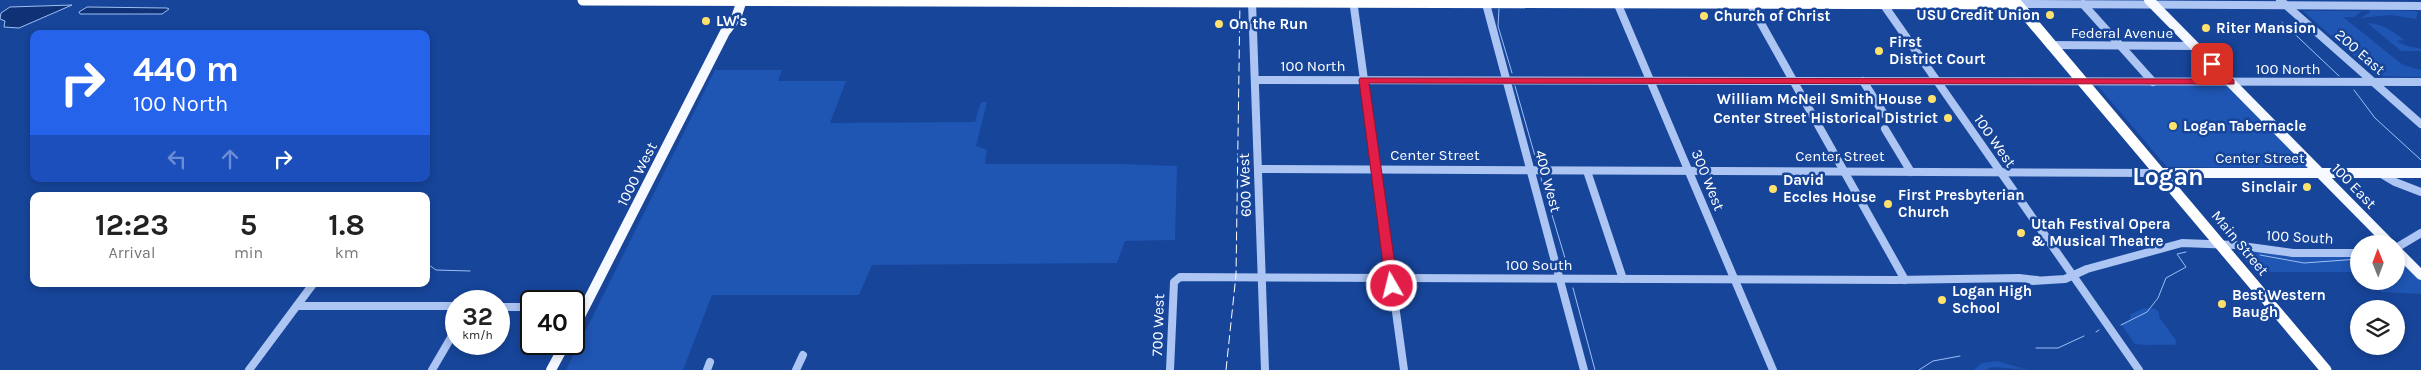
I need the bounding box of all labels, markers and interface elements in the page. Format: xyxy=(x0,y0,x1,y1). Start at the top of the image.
place label: USU Credit Union xyxy=(1916,6,2040,24)
place label: Church of Christ xyxy=(1714,7,1831,25)
marker: USU Credit Union xyxy=(2044,9,2056,21)
marker: Church of Christ xyxy=(1698,10,1710,22)
place label: LW's xyxy=(716,12,748,30)
marker: LW's xyxy=(700,15,712,27)
place label: On the Run xyxy=(1229,15,1308,33)
marker: On the Run xyxy=(1213,18,1225,30)
place label: Riter Mansion xyxy=(2216,19,2316,37)
marker: Riter Mansion xyxy=(2200,22,2212,34)
street label: Federal Avenue xyxy=(2071,24,2173,42)
street label: 200 East xyxy=(2331,25,2389,79)
place label: First District Court xyxy=(1889,33,1986,68)
pin xyxy=(2191,43,2233,85)
marker: First District Court xyxy=(1873,45,1885,57)
text: 440 m xyxy=(133,49,239,90)
icon: right xyxy=(50,50,115,115)
icon: arrive xyxy=(2198,50,2226,78)
street label: 100 North xyxy=(1281,57,1345,75)
street label: 100 North xyxy=(2256,60,2320,78)
place label: William McNeil Smith House xyxy=(1717,90,1922,108)
text: 100 North xyxy=(133,91,228,117)
marker: William McNeil Smith House xyxy=(1926,93,1938,105)
place label: Center Street Historical District xyxy=(1713,109,1938,127)
street label: 100 West xyxy=(1970,111,2020,171)
marker: Center Street Historical District xyxy=(1942,112,1954,124)
place label: Logan Tabernacle xyxy=(2183,117,2307,135)
marker: Logan Tabernacle xyxy=(2167,120,2179,132)
street label: 1000 West xyxy=(613,139,661,209)
icon: left xyxy=(163,145,191,173)
icon: ahead xyxy=(216,145,244,173)
icon: right xyxy=(269,145,297,173)
street label: Center Street xyxy=(1390,146,1480,164)
street label: 300 West xyxy=(1688,147,1729,214)
street label: Center Street xyxy=(1795,147,1885,165)
street label: 400 West xyxy=(1531,148,1565,215)
street label: Center Street xyxy=(2215,149,2305,167)
street label: 600 West xyxy=(1235,152,1255,217)
street label: 100 East xyxy=(2328,159,2380,213)
district label: Logan xyxy=(2132,162,2204,191)
place label: David Eccles House xyxy=(1783,171,1876,206)
place label: Sinclair xyxy=(2241,178,2297,196)
marker: Sinclair xyxy=(2301,181,2313,193)
marker: David Eccles House xyxy=(1767,183,1779,195)
place label: First Presbyterian Church xyxy=(1898,186,2025,221)
marker: First Presbyterian Church xyxy=(1882,198,1894,210)
text: 12:23 xyxy=(95,207,169,243)
text: 5 xyxy=(240,207,257,243)
text: 1.8 xyxy=(328,207,365,243)
street label: Main Street xyxy=(2208,207,2273,279)
place label: Utah Festival Opera & Musical Theatre xyxy=(2031,215,2171,250)
street label: 100 South xyxy=(2266,226,2334,248)
marker: Utah Festival Opera & Musical Theatre xyxy=(2015,227,2027,239)
north arrow xyxy=(2350,235,2405,290)
map controls xyxy=(2350,235,2405,355)
text: Arrival xyxy=(109,243,155,262)
text: min xyxy=(234,243,263,262)
text: km xyxy=(335,243,359,262)
street label: 100 South xyxy=(1505,256,1573,274)
position arrow xyxy=(1365,259,1417,311)
place label: Logan High School xyxy=(1952,282,2032,317)
place label: Best Western Baugh xyxy=(2232,286,2326,321)
speed limit sign: 40 xyxy=(520,290,585,355)
street label: 700 West xyxy=(1148,293,1168,357)
marker: Logan High School xyxy=(1936,294,1948,306)
marker: Best Western Baugh xyxy=(2216,298,2228,310)
button: layers xyxy=(2350,300,2405,355)
text: 32 xyxy=(462,302,493,331)
text: km/h xyxy=(462,328,493,342)

